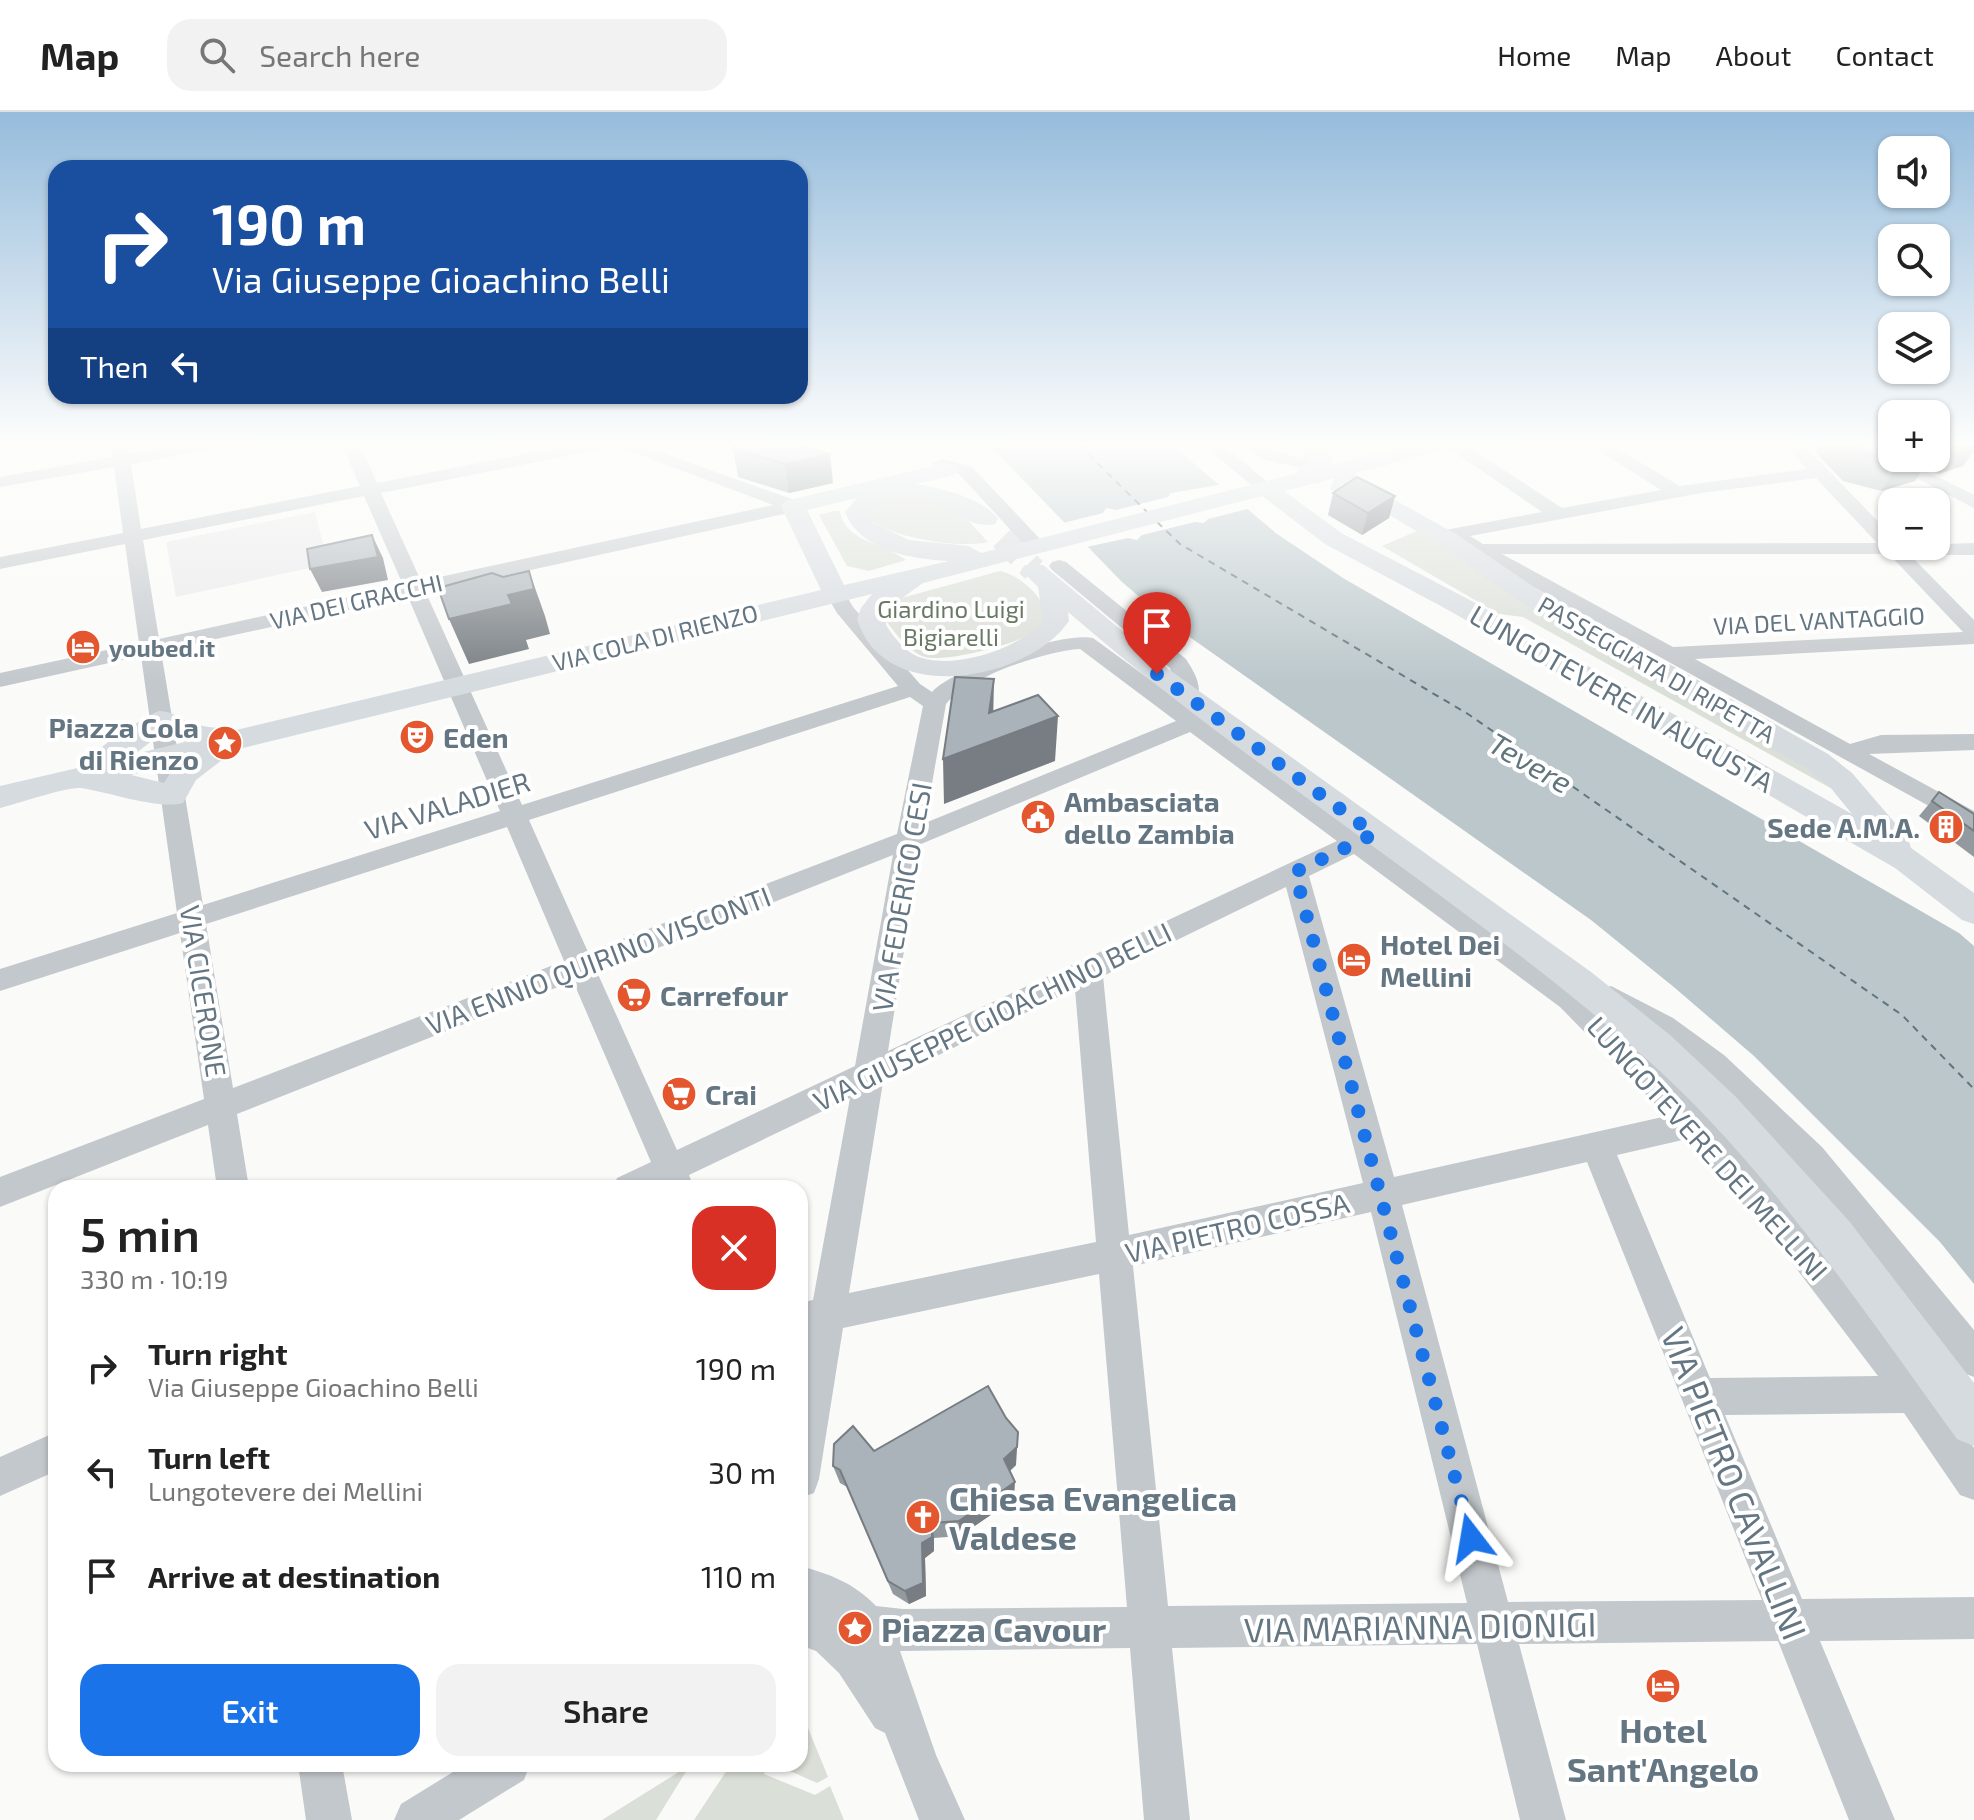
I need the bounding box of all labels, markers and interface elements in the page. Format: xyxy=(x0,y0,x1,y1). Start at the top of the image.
search box xyxy=(167,19,727,91)
text: Map xyxy=(40,32,119,78)
icon: search xyxy=(195,33,239,77)
text: Search here xyxy=(259,37,420,73)
text: Home xyxy=(1497,38,1571,72)
text: Map xyxy=(1615,38,1672,72)
text: About xyxy=(1716,38,1791,72)
text: Contact xyxy=(1835,38,1934,72)
map controls xyxy=(1878,136,1950,560)
button: sound xyxy=(1878,136,1950,208)
text: 190 m xyxy=(212,189,366,256)
icon: right xyxy=(80,192,184,296)
button: search xyxy=(1878,224,1950,296)
text: Via Giuseppe Gioachino Belli xyxy=(212,257,670,300)
button: layers xyxy=(1878,312,1950,384)
icon: left xyxy=(164,344,208,388)
text: Then xyxy=(80,348,148,384)
button: + xyxy=(1878,400,1950,472)
button: − xyxy=(1878,488,1950,560)
street label: VIA DEI GRACCHI xyxy=(267,567,445,635)
street label: PASSEGGIATA DI RIPETTA xyxy=(1534,589,1781,749)
pin xyxy=(1123,592,1191,674)
park label: Giardino Luigi Bigiarelli xyxy=(877,594,1025,651)
street label: VIA COLA DI RIENZO xyxy=(549,597,761,677)
street label: LUNGOTEVERE IN AUGUSTA xyxy=(1464,597,1780,799)
street label: VIA DEL VANTAGGIO xyxy=(1712,600,1926,640)
icon: arrive xyxy=(1135,604,1179,648)
hotel icon: youbed.it xyxy=(64,628,102,666)
place label: youbed.it xyxy=(109,633,215,662)
place label: Piazza Cola di Rienzo xyxy=(48,710,199,776)
theatre icon: Eden xyxy=(398,718,436,756)
place label: Eden xyxy=(443,720,509,754)
place icon: Piazza Cola di Rienzo xyxy=(206,724,244,762)
water label: Tevere xyxy=(1483,724,1579,800)
street label: VIA VALADIER xyxy=(360,764,534,846)
street label: VIA FEDERICO CESI xyxy=(864,780,938,1014)
place label: Ambasciata dello Zambia xyxy=(1064,784,1235,850)
public building icon: Ambasciata dello Zambia xyxy=(1019,798,1057,836)
building icon: Sede A.M.A. xyxy=(1927,808,1965,846)
place label: Sede A.M.A. xyxy=(1767,810,1920,844)
street label: VIA ENNIO QUIRINO VISCONTI xyxy=(421,879,775,1041)
street label: VIA CICERONE xyxy=(174,903,234,1079)
street label: VIA GIUSEPPE GIOACHINO BELLI xyxy=(807,914,1177,1118)
place label: Hotel Dei Mellini xyxy=(1380,927,1500,993)
hotel icon: Hotel Dei Mellini xyxy=(1335,941,1373,979)
supermarket icon: Carrefour xyxy=(615,976,653,1014)
place label: Carrefour xyxy=(660,978,788,1012)
street label: LUNGOTEVERE DEI MELLINI xyxy=(1580,1009,1836,1287)
supermarket icon: Crai xyxy=(660,1075,698,1113)
place label: Crai xyxy=(705,1077,757,1111)
street label: VIA PIETRO COSSA xyxy=(1122,1185,1353,1269)
text: 5 min xyxy=(80,1204,200,1262)
button: close xyxy=(692,1206,776,1290)
text: 330 m · 10:19 xyxy=(80,1263,228,1294)
street label: VIA PIETRO CAVALLINI xyxy=(1654,1321,1816,1645)
text: Turn right xyxy=(148,1335,288,1371)
icon: right xyxy=(80,1346,124,1390)
text: 190 m xyxy=(696,1350,776,1386)
text: Via Giuseppe Gioachino Belli xyxy=(148,1371,479,1402)
text: Turn left xyxy=(148,1439,270,1475)
icon: left xyxy=(80,1450,124,1494)
text: 30 m xyxy=(708,1454,776,1490)
text: Lungotevere dei Mellini xyxy=(148,1475,423,1506)
place label: Chiesa Evangelica Valdese xyxy=(949,1477,1237,1557)
position arrow xyxy=(1429,1496,1513,1580)
church icon: Chiesa Evangelica Valdese xyxy=(904,1498,942,1536)
icon: arrive xyxy=(80,1554,124,1598)
text: Arrive at destination xyxy=(148,1558,440,1594)
text: 110 m xyxy=(701,1558,776,1594)
street label: VIA MARIANNA DIONIGI xyxy=(1243,1602,1597,1650)
place label: Piazza Cavour xyxy=(881,1608,1107,1649)
place icon: Piazza Cavour xyxy=(836,1609,874,1647)
button: Exit xyxy=(80,1664,420,1756)
button: Share xyxy=(436,1664,776,1756)
hotel icon: Hotel Sant'Angelo xyxy=(1644,1667,1682,1705)
place label: Hotel Sant'Angelo xyxy=(1567,1709,1759,1789)

